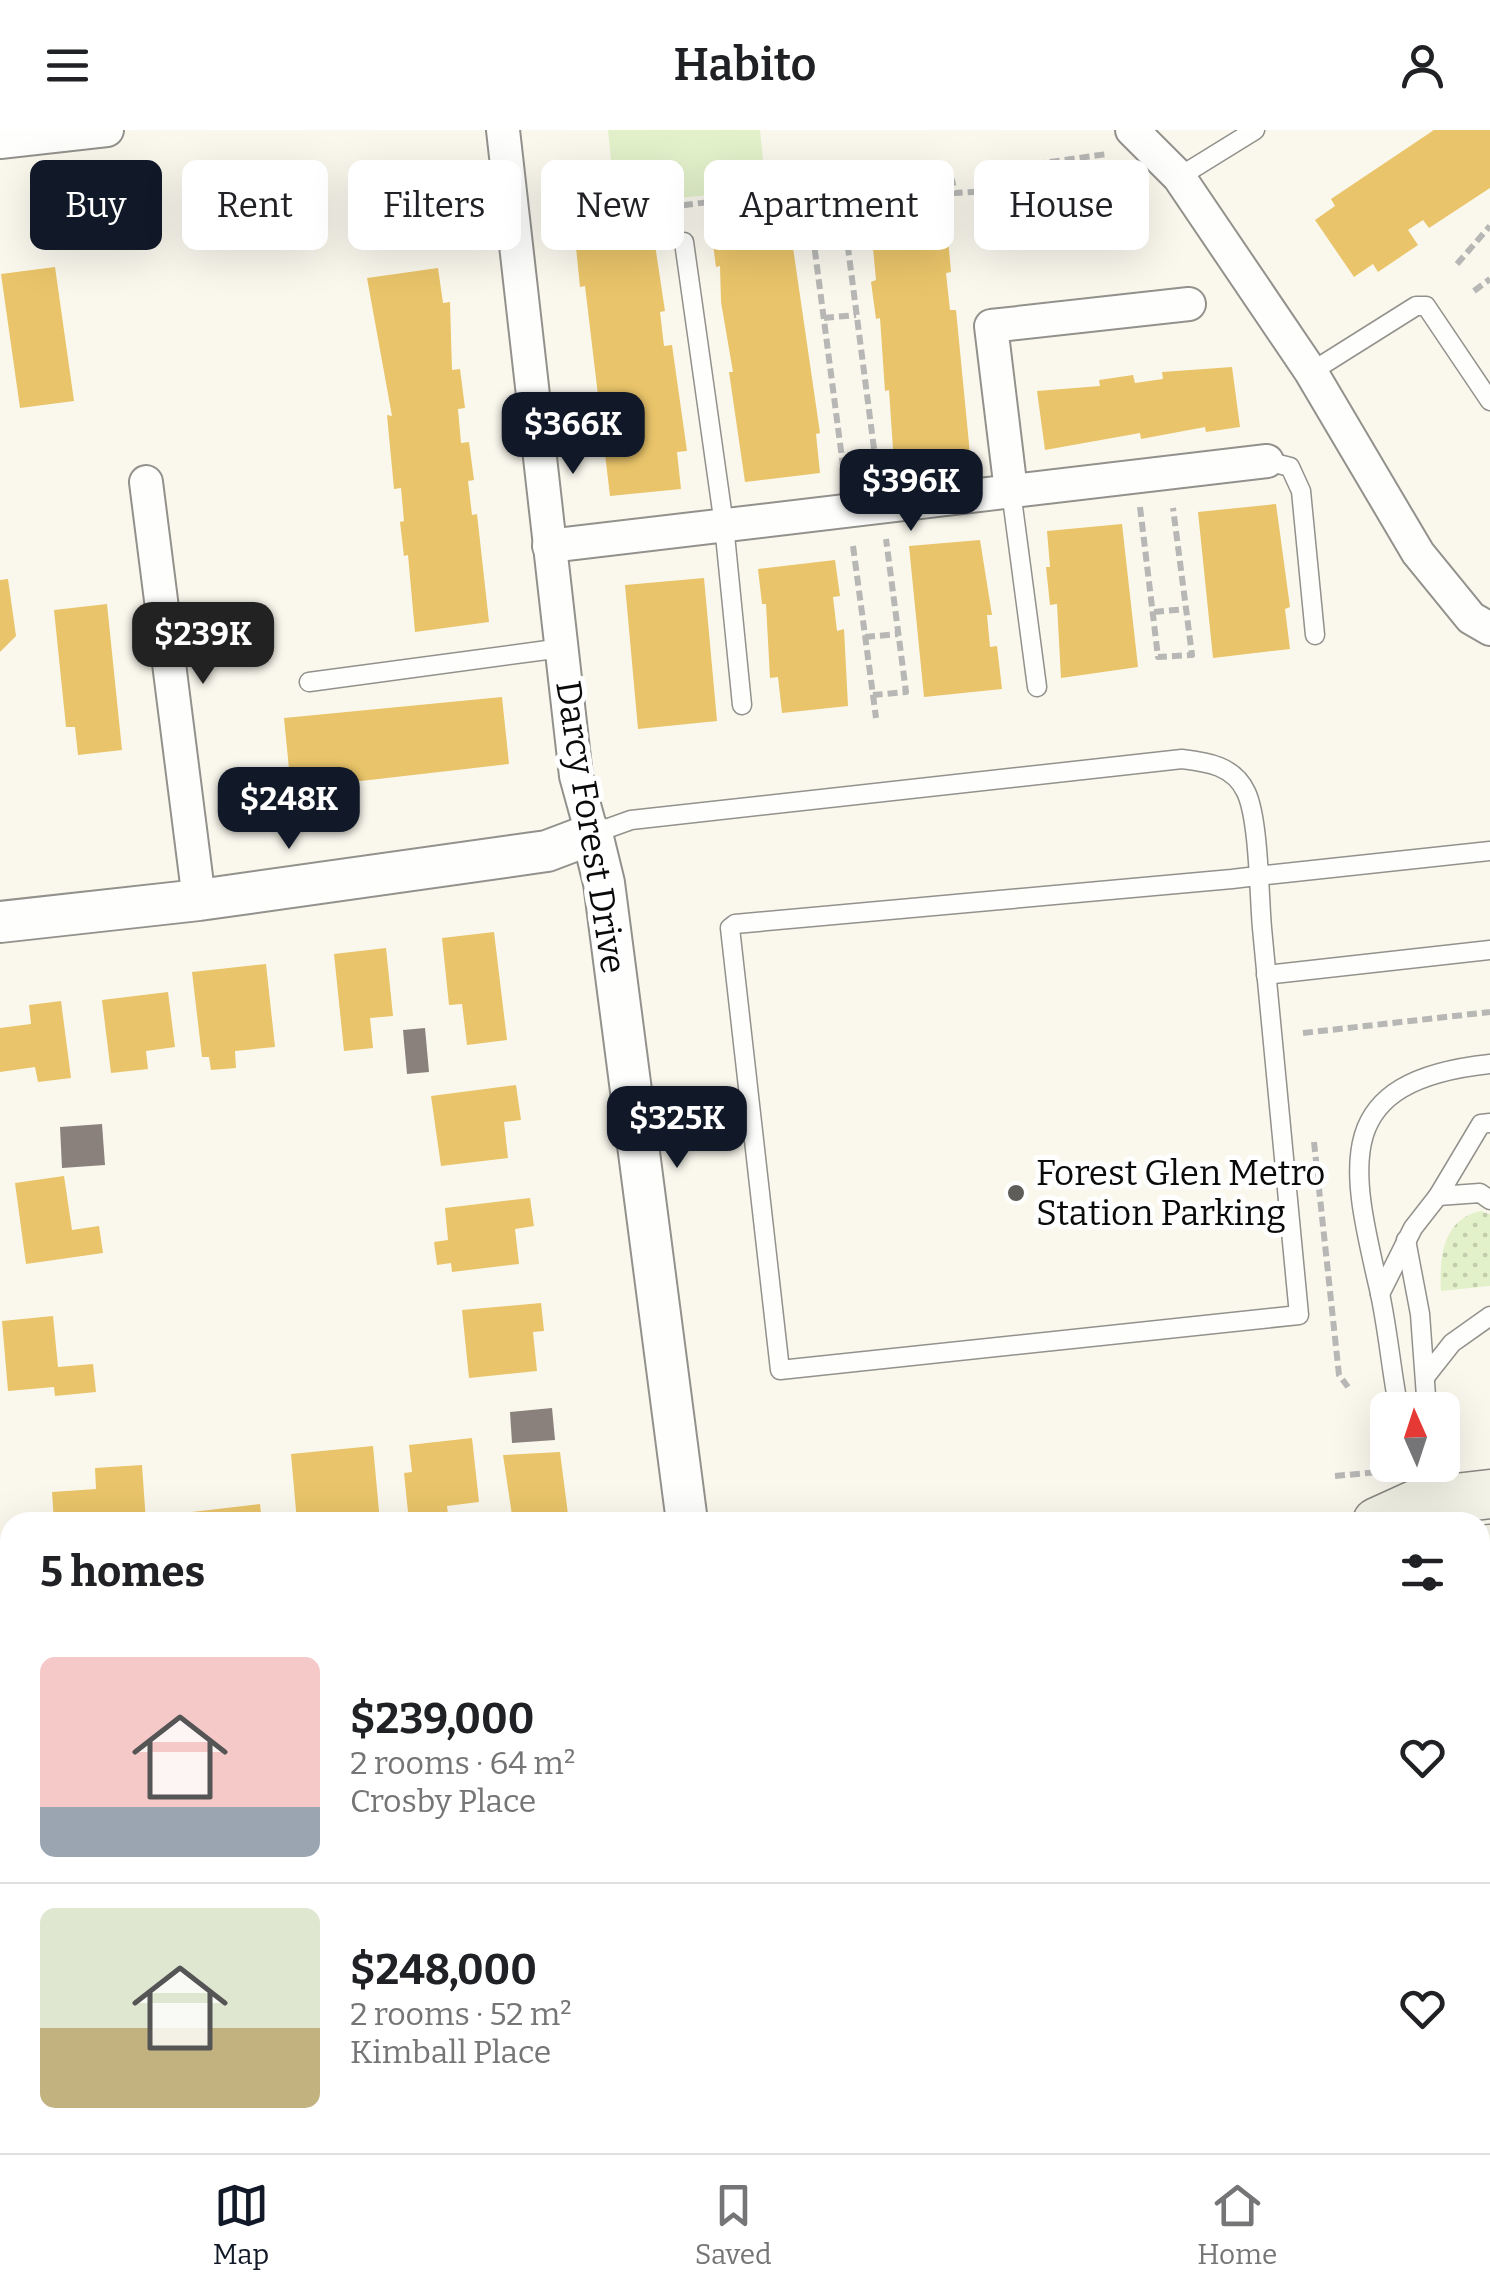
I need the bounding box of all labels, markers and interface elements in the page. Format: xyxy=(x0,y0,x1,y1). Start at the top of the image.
icon: menu xyxy=(40,38,95,93)
text: Habito xyxy=(674,38,816,92)
icon: person xyxy=(1395,38,1450,93)
chip: Buy xyxy=(30,160,162,250)
chip: Rent xyxy=(182,160,328,250)
chip: Filters xyxy=(348,160,521,250)
chip: New xyxy=(541,160,684,250)
chip: Apartment xyxy=(704,160,954,250)
chip: House xyxy=(974,160,1149,250)
pin: $366K xyxy=(503,392,643,477)
text: $366K xyxy=(524,405,622,443)
pin: $396K xyxy=(841,449,981,534)
text: $396K xyxy=(862,462,960,500)
pin: $239K xyxy=(133,602,273,687)
text: $239K xyxy=(154,615,252,653)
street label: Darcy Forest Drive xyxy=(547,678,635,976)
pin: $248K xyxy=(219,767,359,852)
text: $248K xyxy=(240,780,338,818)
pin: $325K xyxy=(607,1086,747,1171)
text: $325K xyxy=(629,1099,725,1137)
place label: Forest Glen Metro Station Parking xyxy=(1036,1152,1325,1234)
marker: Forest Glen Metro Station Parking xyxy=(1005,1182,1027,1204)
north arrow xyxy=(1370,1392,1460,1482)
map controls xyxy=(1370,1392,1460,1482)
icon: filters xyxy=(1395,1545,1450,1600)
text: 5 homes xyxy=(40,1547,205,1597)
text: $239,000 xyxy=(350,1694,534,1744)
icon: home xyxy=(120,1697,240,1817)
icon: heart xyxy=(1395,1730,1450,1785)
text: 2 rooms · 64 m² xyxy=(350,1744,575,1782)
text: Crosby Place xyxy=(350,1782,536,1820)
text: $248,000 xyxy=(350,1945,537,1995)
icon: home xyxy=(120,1948,240,2068)
icon: heart xyxy=(1395,1981,1450,2036)
text: 2 rooms · 52 m² xyxy=(350,1995,572,2033)
text: Kimball Place xyxy=(350,2033,551,2071)
tab: Map xyxy=(213,2178,269,2271)
tab: Saved xyxy=(695,2178,772,2271)
tab: Home xyxy=(1197,2178,1277,2271)

